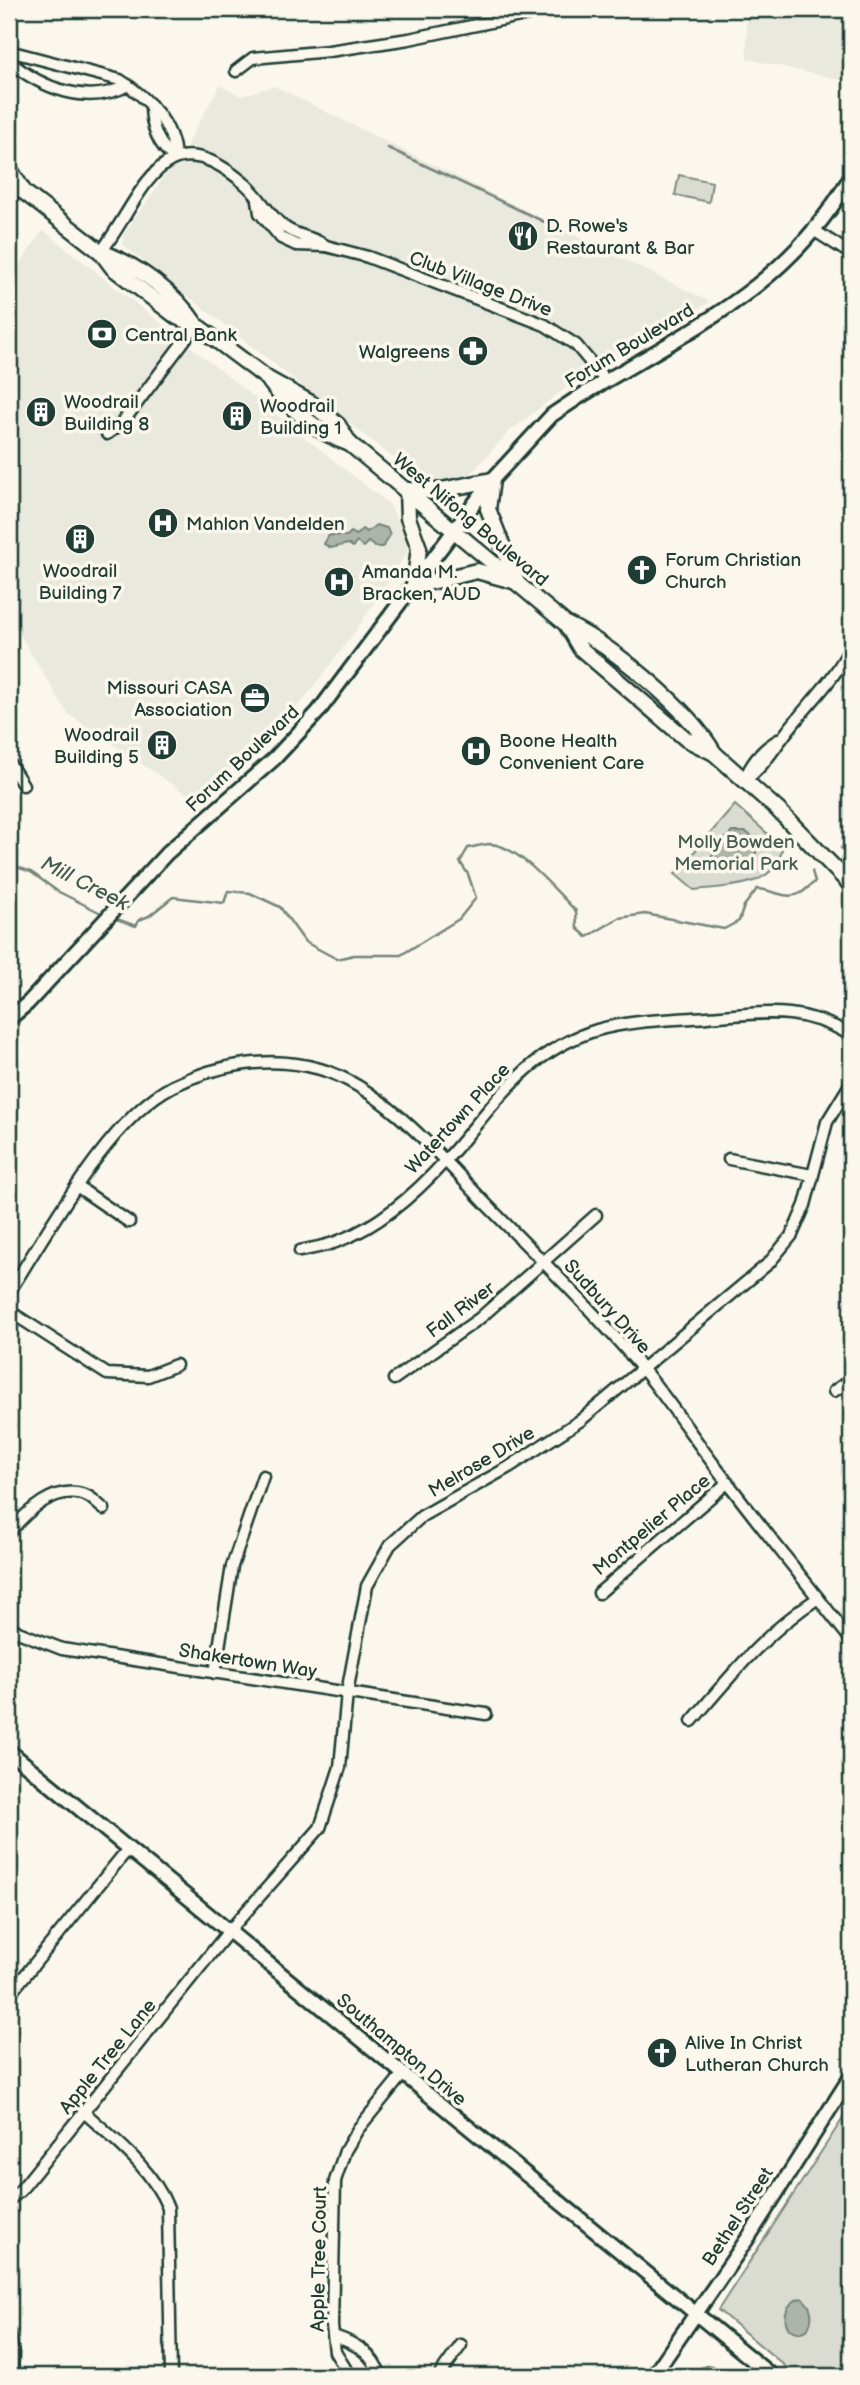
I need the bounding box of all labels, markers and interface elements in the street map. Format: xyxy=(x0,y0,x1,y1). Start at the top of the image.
place label: D. Rowe's Restaurant & Bar xyxy=(546,215,695,260)
restaurant icon: D. Rowe's Restaurant & Bar xyxy=(506,219,540,253)
street label: Club Village Drive xyxy=(406,247,555,322)
street label: Forum Boulevard xyxy=(561,299,698,394)
bank icon: Central Bank xyxy=(85,317,119,351)
place label: Central Bank xyxy=(125,324,237,347)
pharmacy icon: Walgreens xyxy=(456,334,490,368)
place label: Walgreens xyxy=(359,341,450,364)
place label: Woodrail Building 8 xyxy=(64,391,149,436)
building icon: Woodrail Building 8 xyxy=(24,395,58,429)
place label: Woodrail Building 1 xyxy=(260,395,342,440)
building icon: Woodrail Building 1 xyxy=(220,399,254,433)
street label: West Nifong Boulevard xyxy=(388,448,552,592)
hospital icon: Mahlon Vandelden xyxy=(146,506,180,540)
place label: Mahlon Vandelden xyxy=(186,513,345,536)
building icon: Woodrail Building 7 xyxy=(63,522,97,556)
place label: Forum Christian Church xyxy=(665,549,801,594)
church icon: Forum Christian Church xyxy=(625,553,659,587)
place label: Woodrail Building 7 xyxy=(38,560,122,605)
place label: Amanda M. Bracken, AUD xyxy=(362,561,481,606)
hospital icon: Amanda M. Bracken, AUD xyxy=(322,565,356,599)
place label: Missouri CASA Association xyxy=(107,677,232,722)
office icon: Missouri CASA Association xyxy=(238,681,272,715)
street label: Forum Boulevard xyxy=(182,701,304,817)
place label: Woodrail Building 5 xyxy=(54,724,139,769)
building icon: Woodrail Building 5 xyxy=(145,728,179,762)
place label: Boone Health Convenient Care xyxy=(499,730,644,775)
hospital icon: Boone Health Convenient Care xyxy=(459,734,493,768)
park label: Molly Bowden Memorial Park xyxy=(674,831,799,876)
water label: Mill Creek xyxy=(37,851,133,917)
street label: Watertown Place xyxy=(401,1059,515,1179)
street label: Sudbury Drive xyxy=(559,1255,655,1359)
street label: Fall River xyxy=(422,1276,500,1343)
street label: Melrose Drive xyxy=(425,1422,539,1503)
street label: Montpelier Place xyxy=(589,1469,715,1581)
street label: Shakertown Way xyxy=(177,1639,319,1684)
street label: Southampton Drive xyxy=(331,1989,471,2111)
street label: Apple Tree Lane xyxy=(55,1995,162,2119)
place label: Alive In Christ Lutheran Church xyxy=(685,2032,829,2077)
church icon: Alive In Christ Lutheran Church xyxy=(645,2036,679,2070)
street label: Bethel Street xyxy=(698,2163,779,2270)
street label: Apple Tree Court xyxy=(307,2186,332,2332)

